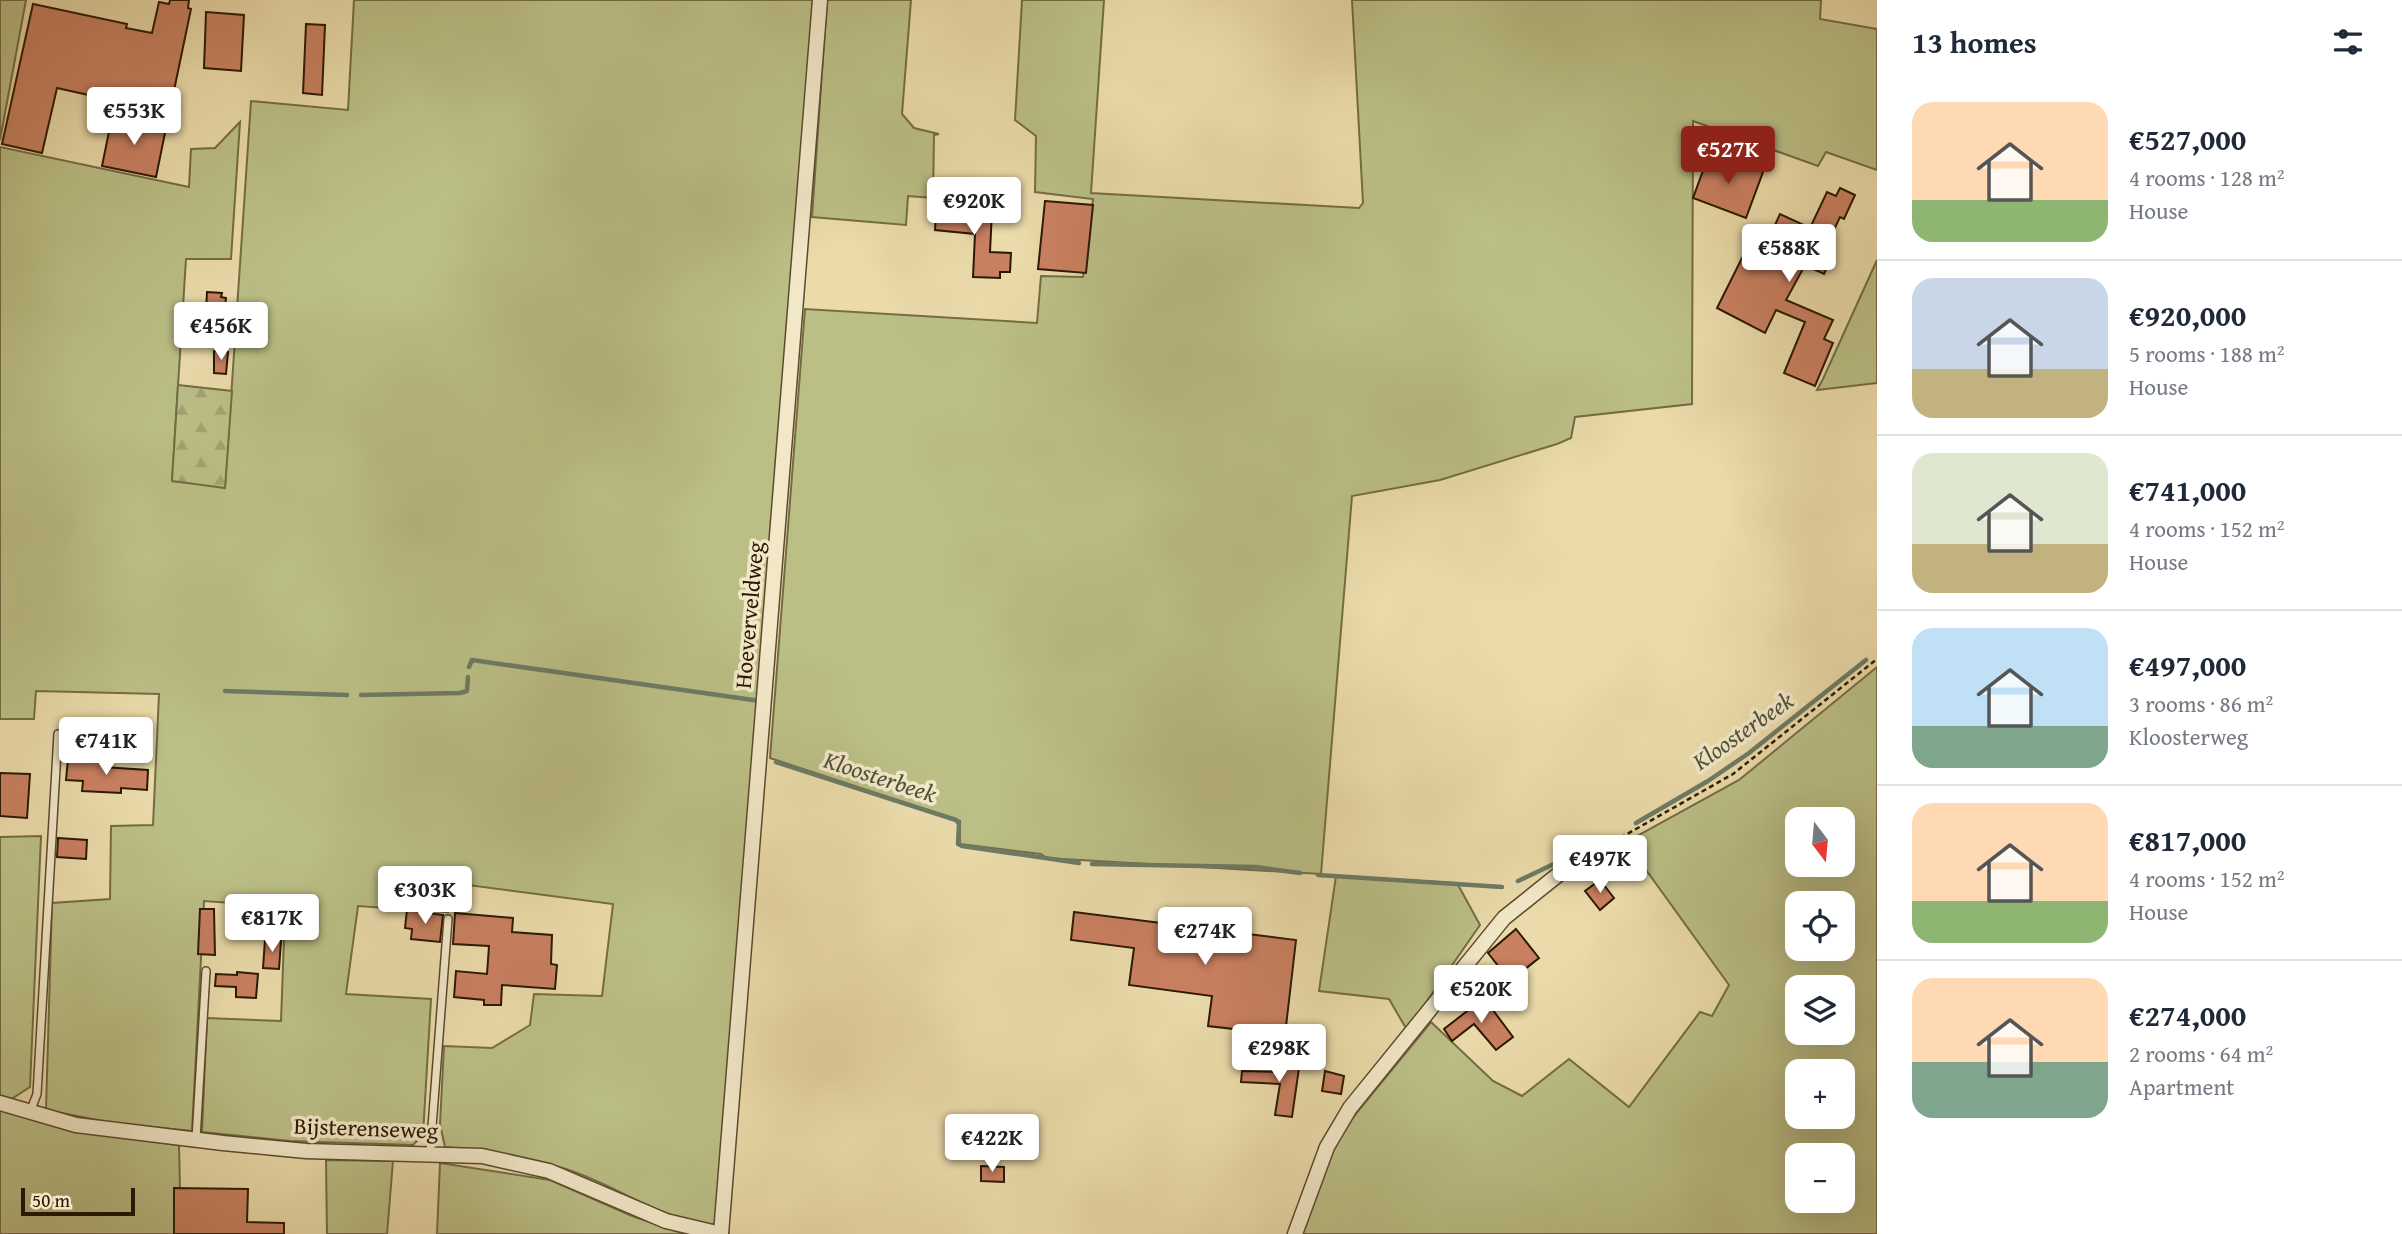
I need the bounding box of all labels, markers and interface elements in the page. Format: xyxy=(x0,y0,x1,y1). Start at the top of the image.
text: 13 homes xyxy=(1912,20,2037,64)
icon: filters xyxy=(2329,23,2367,61)
pin: €553K xyxy=(85,88,183,147)
text: €553K xyxy=(103,93,165,126)
text: €527,000 xyxy=(2129,117,2246,161)
pin: €527K xyxy=(1679,127,1777,186)
icon: home xyxy=(1968,130,2052,214)
text: €527K xyxy=(1697,132,1759,165)
text: 4 rooms · 128 m² xyxy=(2129,161,2284,194)
pin: €920K xyxy=(925,177,1023,237)
text: €920K xyxy=(943,183,1005,216)
text: House xyxy=(2129,194,2188,227)
pin: €588K xyxy=(1740,224,1838,284)
text: €588K xyxy=(1758,230,1820,263)
text: €920,000 xyxy=(2129,293,2246,337)
pin: €456K xyxy=(172,302,270,362)
icon: home xyxy=(1968,306,2052,390)
text: €456K xyxy=(190,308,252,341)
text: 5 rooms · 188 m² xyxy=(2129,337,2284,370)
text: House xyxy=(2129,370,2188,403)
text: €741,000 xyxy=(2129,468,2246,512)
icon: home xyxy=(1968,481,2052,565)
text: 4 rooms · 152 m² xyxy=(2129,512,2284,545)
street label: Hoeverveldweg xyxy=(726,540,771,690)
text: House xyxy=(2129,545,2188,578)
text: €497,000 xyxy=(2129,643,2246,687)
icon: home xyxy=(1968,656,2052,740)
water label: Kloosterbeek xyxy=(1684,683,1800,779)
text: 3 rooms · 86 m² xyxy=(2129,687,2273,720)
pin: €741K xyxy=(57,718,155,777)
text: Kloosterweg xyxy=(2129,720,2248,753)
text: €741K xyxy=(75,723,137,756)
water label: Kloosterbeek xyxy=(818,742,941,811)
north arrow xyxy=(1785,807,1855,877)
map controls xyxy=(1785,807,1855,1213)
text: €817,000 xyxy=(2129,818,2246,862)
icon: home xyxy=(1968,831,2052,915)
pin: €497K xyxy=(1551,836,1649,895)
text: €497K xyxy=(1569,841,1631,874)
text: 4 rooms · 152 m² xyxy=(2129,862,2284,895)
pin: €303K xyxy=(376,866,474,926)
text: €303K xyxy=(394,872,456,905)
button: locate xyxy=(1785,891,1855,961)
pin: €817K xyxy=(223,894,321,954)
text: House xyxy=(2129,895,2188,928)
text: €817K xyxy=(241,900,303,933)
pin: €274K xyxy=(1156,908,1254,967)
text: €274K xyxy=(1174,913,1236,946)
pin: €520K xyxy=(1432,965,1530,1025)
text: €520K xyxy=(1450,971,1512,1004)
button: layers xyxy=(1785,975,1855,1045)
text: €274,000 xyxy=(2129,993,2246,1037)
icon: home xyxy=(1968,1006,2052,1090)
pin: €298K xyxy=(1230,1024,1328,1084)
text: €298K xyxy=(1248,1030,1310,1063)
text: 2 rooms · 64 m² xyxy=(2129,1037,2273,1070)
button: + xyxy=(1785,1059,1855,1129)
text: Apartment xyxy=(2129,1070,2234,1103)
street label: Bijsterenseweg xyxy=(293,1108,439,1147)
pin: €422K xyxy=(943,1114,1041,1174)
text: €422K xyxy=(961,1120,1023,1153)
button: − xyxy=(1785,1143,1855,1213)
scale bar xyxy=(21,1185,135,1217)
text: 50 m xyxy=(32,1186,70,1214)

